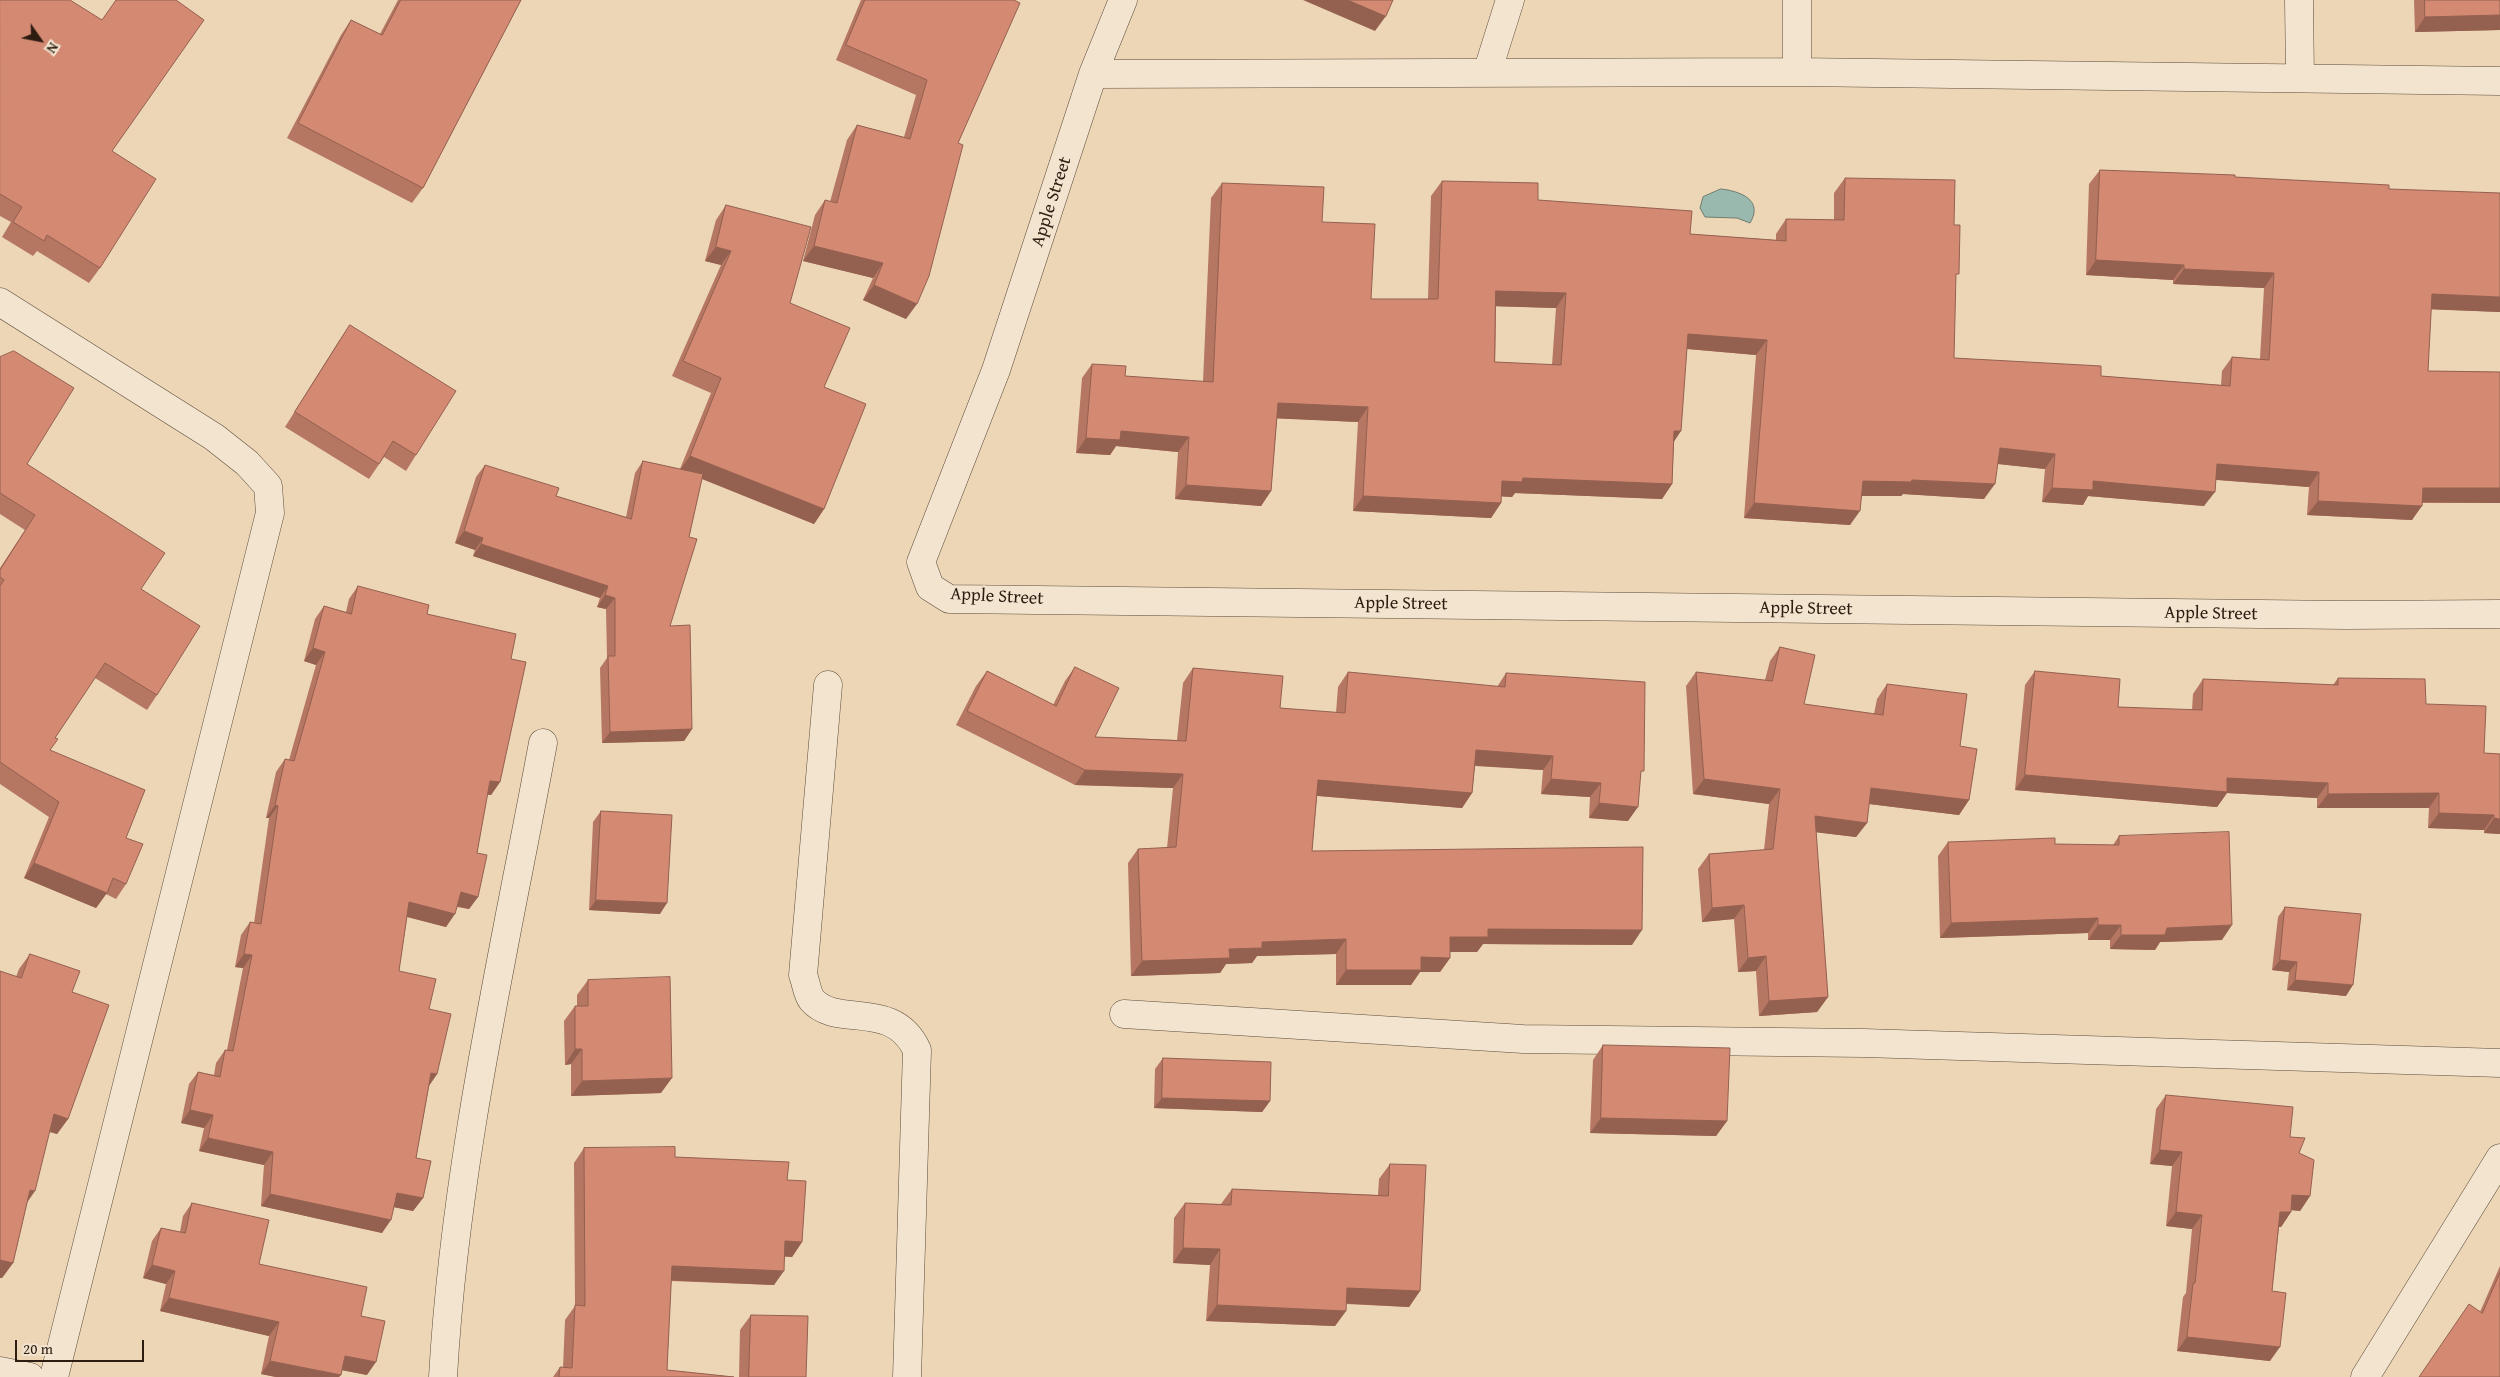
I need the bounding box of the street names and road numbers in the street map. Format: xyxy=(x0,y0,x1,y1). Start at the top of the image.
street label: Apple Street xyxy=(1027,154,1077,250)
street label: Apple Street xyxy=(950,584,1044,610)
street label: Apple Street xyxy=(1354,592,1448,616)
street label: Apple Street xyxy=(1759,597,1853,621)
street label: Apple Street xyxy=(2164,602,2258,626)

